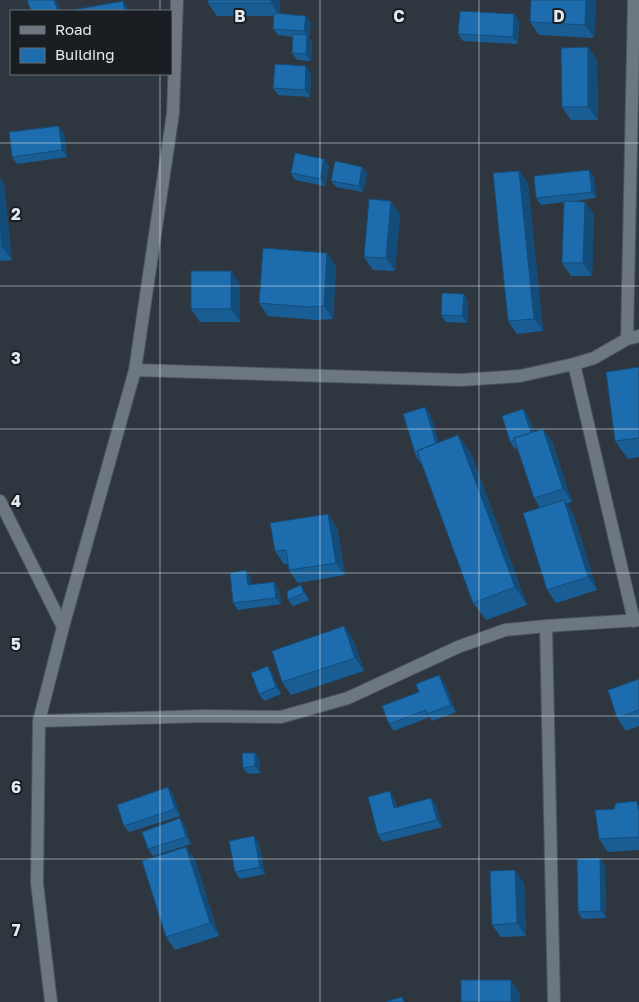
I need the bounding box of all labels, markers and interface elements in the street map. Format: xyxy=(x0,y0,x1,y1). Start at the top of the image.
text: B xyxy=(234,6,246,26)
text: C xyxy=(393,6,405,26)
text: D xyxy=(553,6,565,26)
legend xyxy=(10,10,172,75)
text: Road xyxy=(55,20,92,38)
text: Building xyxy=(55,45,115,63)
text: 2 xyxy=(11,204,21,224)
text: 3 xyxy=(11,348,21,368)
text: 4 xyxy=(11,491,21,511)
text: 5 xyxy=(11,634,21,654)
text: 6 xyxy=(11,777,21,797)
text: 7 xyxy=(12,920,21,940)

